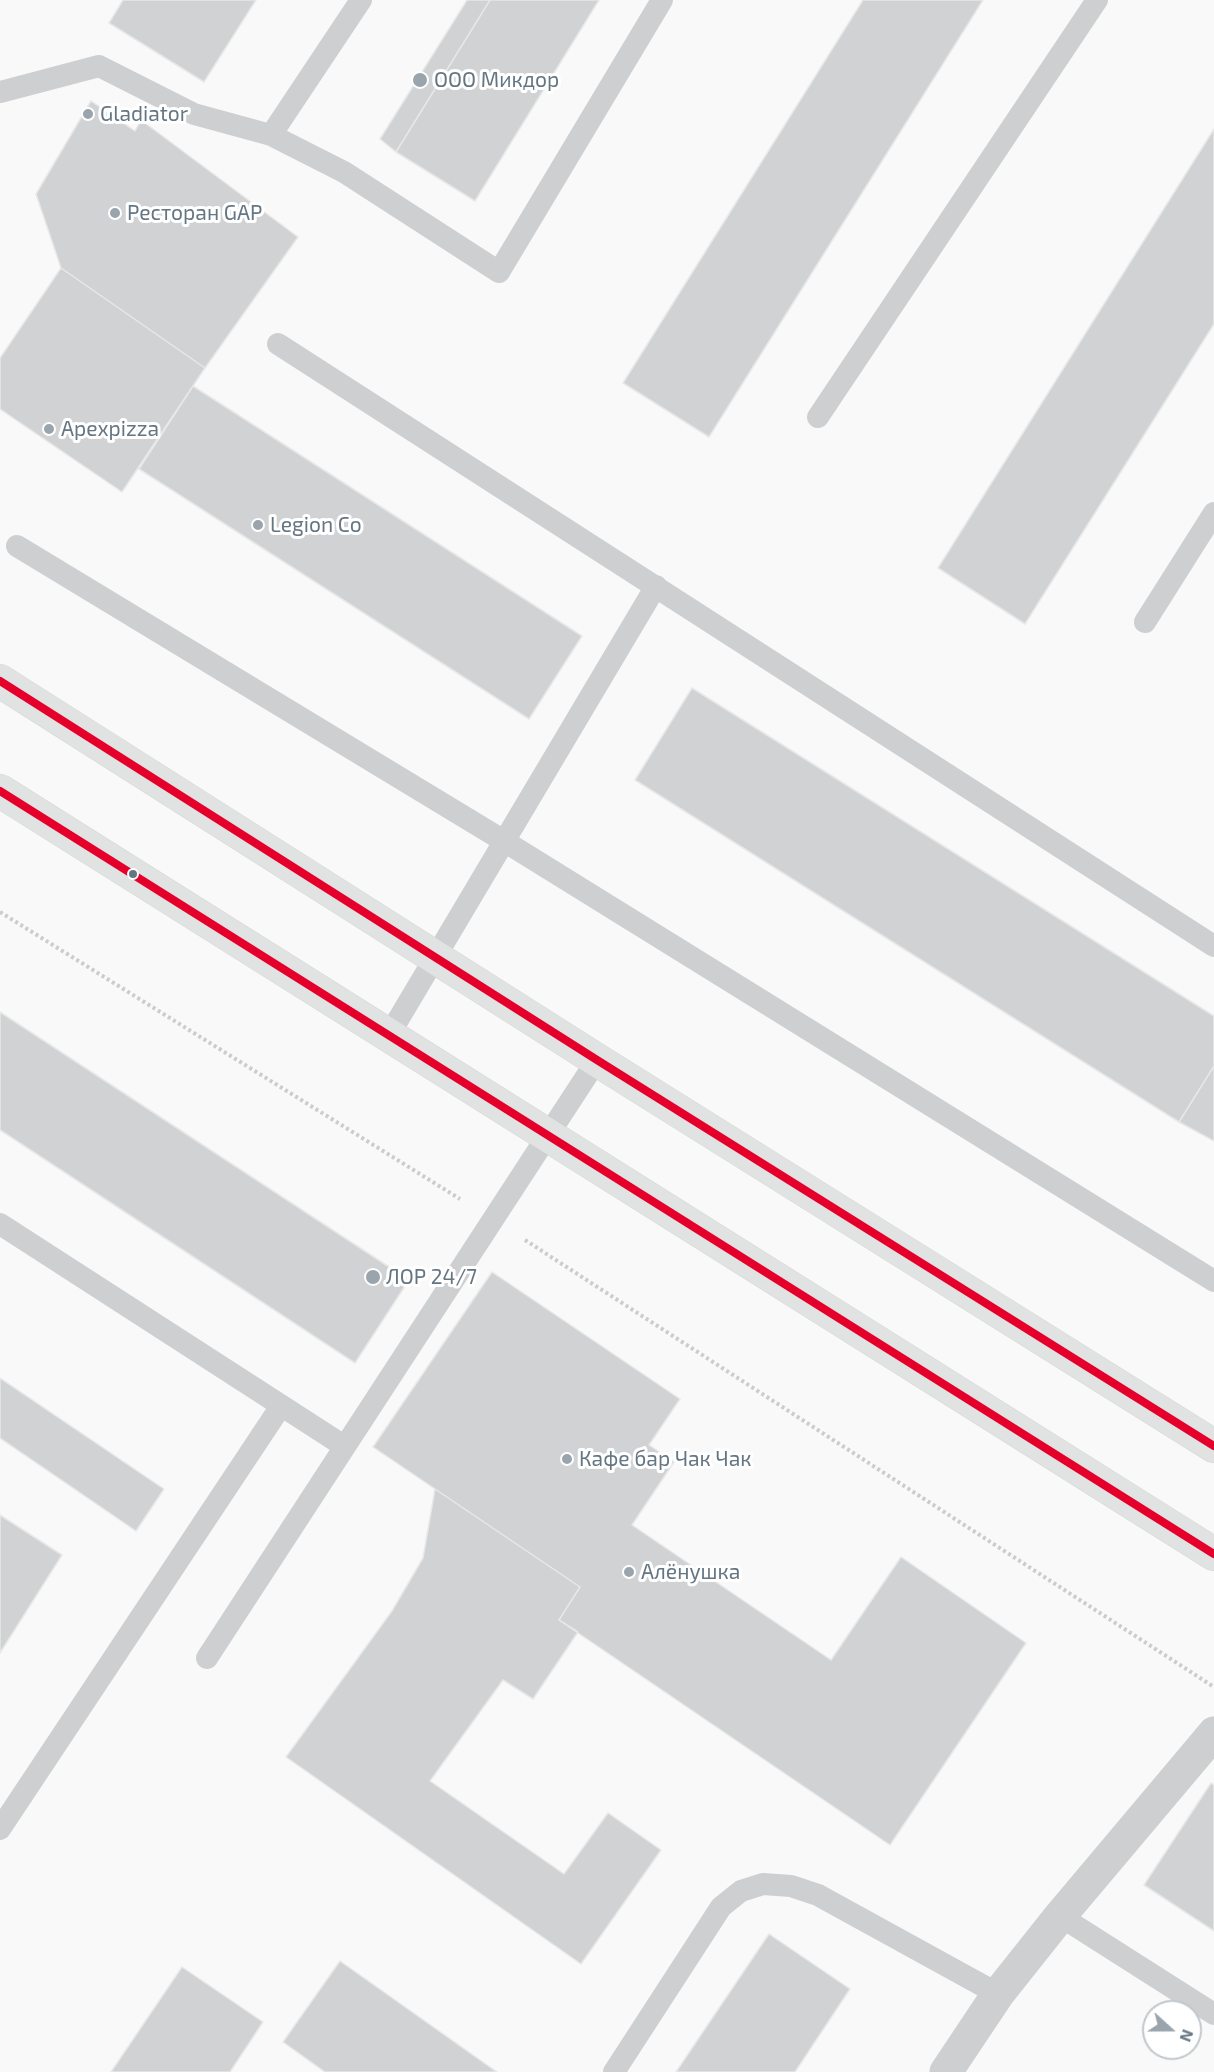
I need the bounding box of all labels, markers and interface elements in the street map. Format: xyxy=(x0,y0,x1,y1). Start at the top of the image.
place label: ООО Микдор xyxy=(434,67,559,93)
marker: ООО Микдор xyxy=(411,71,429,89)
place label: Gladiator xyxy=(100,101,188,127)
marker: Gladiator xyxy=(81,107,95,121)
place label: Ресторан GAP xyxy=(127,200,262,226)
marker: Ресторан GAP xyxy=(108,206,122,220)
place label: Apexpizza xyxy=(61,416,159,442)
marker: Apexpizza xyxy=(42,422,56,436)
place label: Legion Co xyxy=(270,512,362,538)
marker: Legion Co xyxy=(251,518,265,532)
unlabelled marker xyxy=(127,868,139,880)
place label: ЛОР 24/7 xyxy=(386,1264,477,1290)
marker: ЛОР 24/7 xyxy=(364,1268,382,1286)
place label: Кафе бар Чак Чак xyxy=(579,1446,752,1472)
marker: Кафе бар Чак Чак xyxy=(560,1452,574,1466)
place label: Алёнушка xyxy=(641,1559,740,1585)
marker: Алёнушка xyxy=(622,1565,636,1579)
north arrow xyxy=(1142,2000,1202,2060)
text: N xyxy=(1176,2027,1198,2045)

